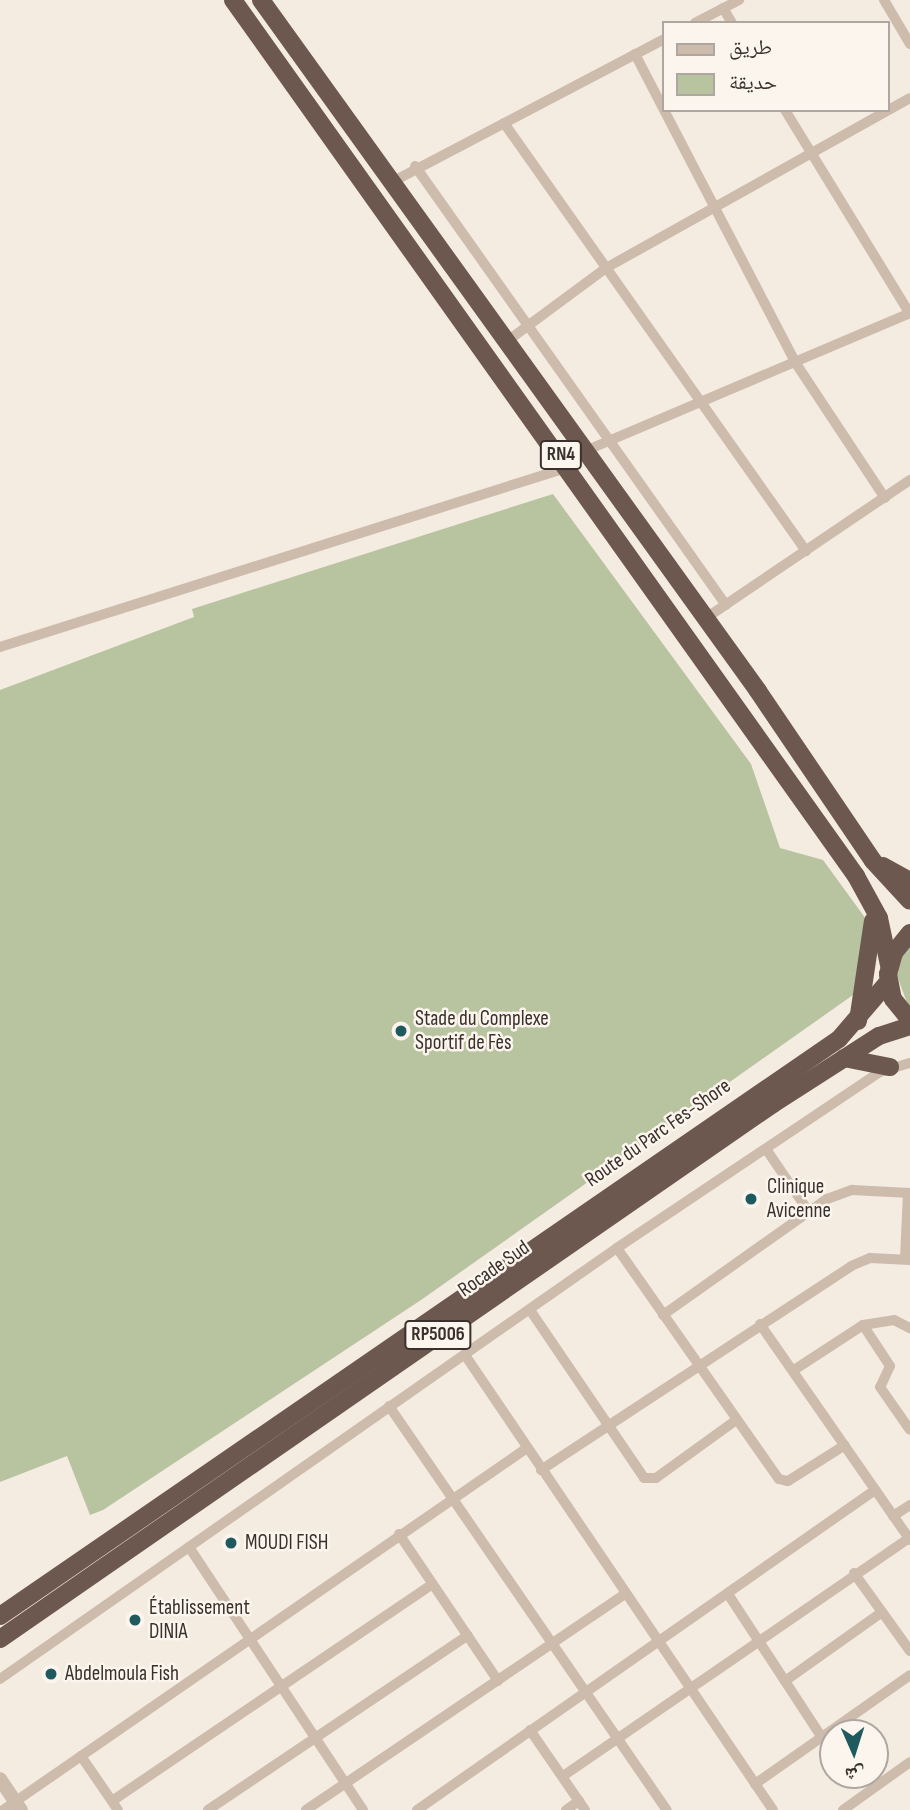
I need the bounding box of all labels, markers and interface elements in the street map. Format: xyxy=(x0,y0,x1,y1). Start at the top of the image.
legend xyxy=(662,21,889,112)
text: طريق xyxy=(729,35,772,60)
text: حديقة xyxy=(729,70,777,95)
road number: RN4 xyxy=(538,440,584,470)
place label: Stade du Complexe Sportif de Fès xyxy=(415,1006,549,1056)
marker: Stade du Complexe Sportif de Fès xyxy=(393,1023,409,1039)
street label: Route du Parc Fes-Shore xyxy=(580,1073,736,1193)
place label: Clinique Avicenne xyxy=(767,1174,831,1224)
marker: Clinique Avicenne xyxy=(741,1189,761,1209)
street label: Rocade Sud xyxy=(453,1235,535,1303)
road number: RP5006 xyxy=(403,1320,473,1350)
place label: MOUDI FISH xyxy=(245,1530,328,1556)
marker: MOUDI FISH xyxy=(223,1535,239,1551)
place label: Établissement DINIA xyxy=(149,1595,250,1645)
marker: Établissement DINIA xyxy=(127,1612,143,1628)
place label: Abdelmoula Fish xyxy=(65,1661,179,1687)
marker: Abdelmoula Fish xyxy=(43,1666,59,1682)
north arrow xyxy=(819,1719,889,1789)
text: ش xyxy=(844,1761,866,1785)

